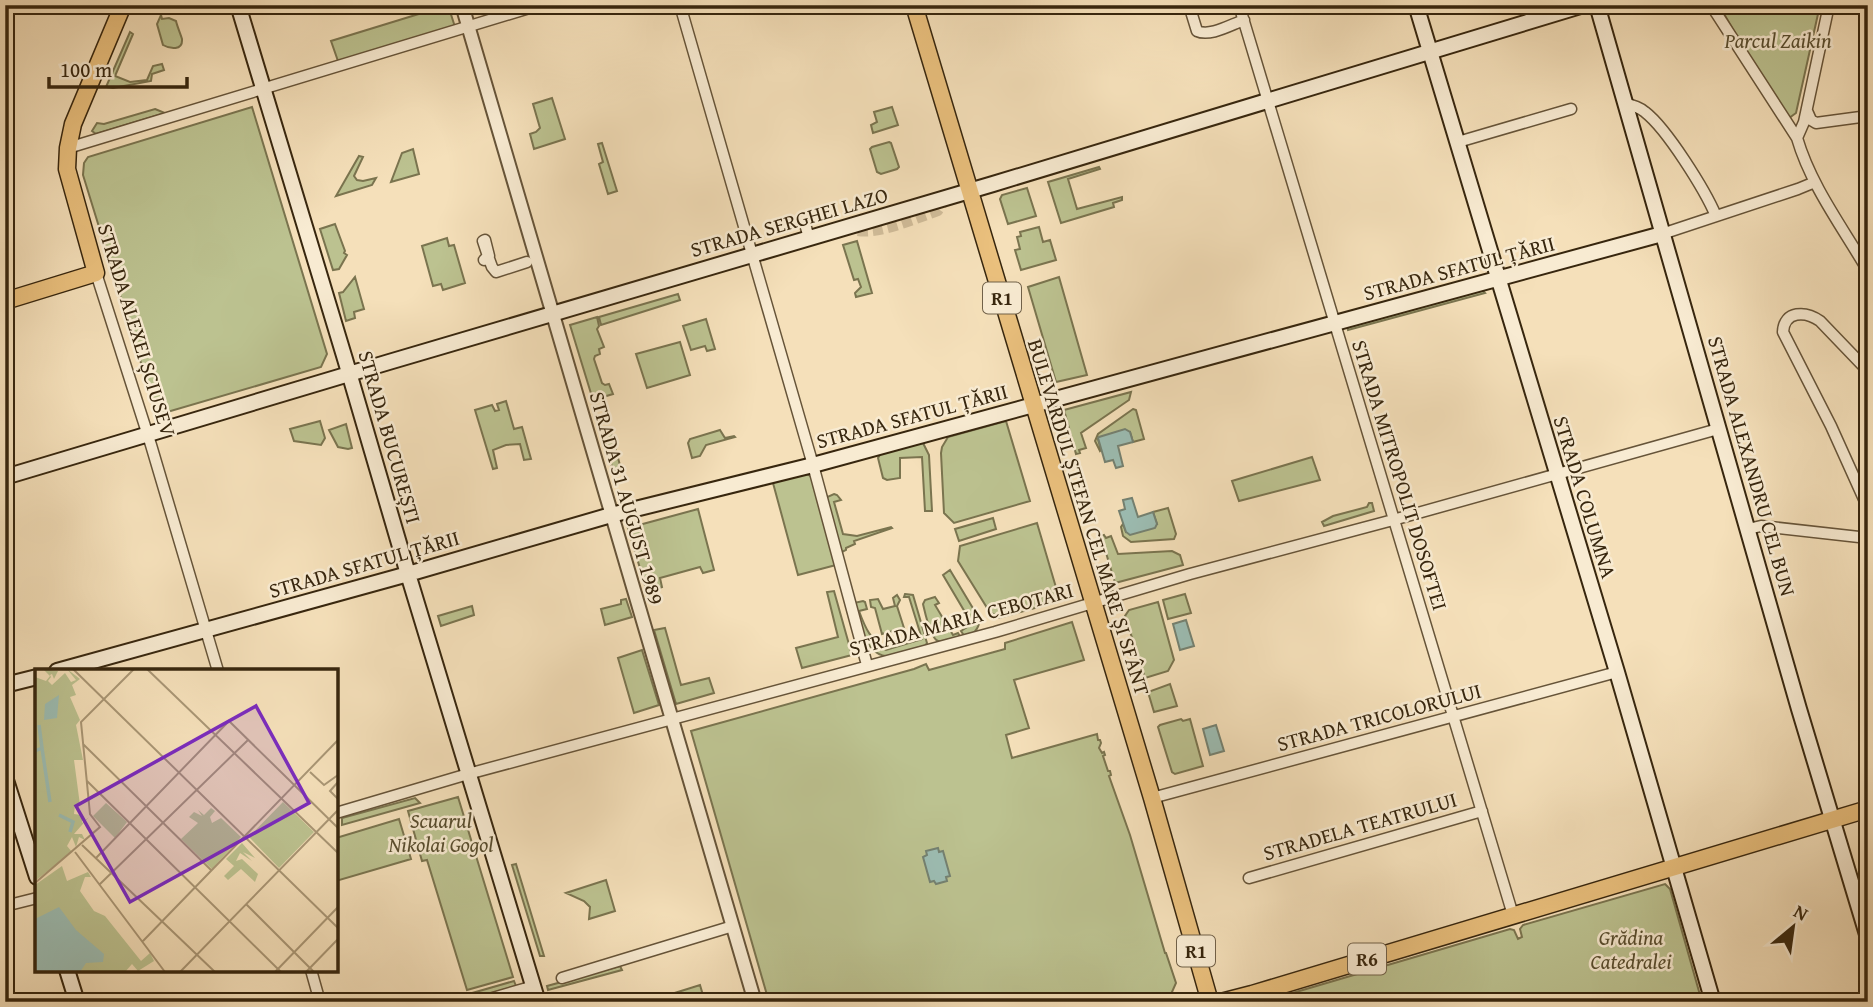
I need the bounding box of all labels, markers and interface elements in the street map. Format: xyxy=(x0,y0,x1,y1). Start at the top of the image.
park label: Parcul Zaikin xyxy=(1723,25,1832,56)
scale bar xyxy=(49,46,187,90)
text: 100 m xyxy=(60,54,112,85)
street label: STRADA SERGHEI LAZO xyxy=(687,179,891,265)
street label: STRADA ALEXEI ȘCIUSEV xyxy=(90,220,184,441)
street label: STRADA SFATUL ȚĂRII xyxy=(1360,228,1558,308)
road number: R1 xyxy=(983,282,1021,314)
street label: STRADA ALEXANDRU CEL BUN xyxy=(1700,332,1804,600)
street label: BULEVARDUL ȘTEFAN CEL MARE ȘI SFÂNT xyxy=(1020,335,1158,699)
street label: STRADA MITROPOLIT DOSOFTEI xyxy=(1344,336,1456,614)
street label: STRADA BUCUREȘTI xyxy=(350,347,430,527)
street label: STRADA SFATUL ȚĂRII xyxy=(813,376,1011,456)
street label: STRADA 31 AUGUST 1989 xyxy=(582,388,672,608)
street label: STRADA COLUMNA xyxy=(1546,412,1624,582)
street label: STRADA SFATUL ȚĂRII xyxy=(265,522,463,606)
street label: STRADA MARIA CEBOTARI xyxy=(846,574,1076,664)
inset map xyxy=(35,669,338,972)
street label: STRADA TRICOLORULUI xyxy=(1273,675,1485,759)
street label: STRADELA TEATRULUI xyxy=(1260,784,1460,868)
park label: Scuarul Nikolai Gogol xyxy=(387,805,494,860)
north arrow xyxy=(1758,892,1828,962)
text: N xyxy=(1789,897,1814,928)
park label: Grădina Catedralei xyxy=(1590,922,1672,977)
road number: R1 xyxy=(1177,936,1215,967)
road number: R6 xyxy=(1348,944,1386,974)

